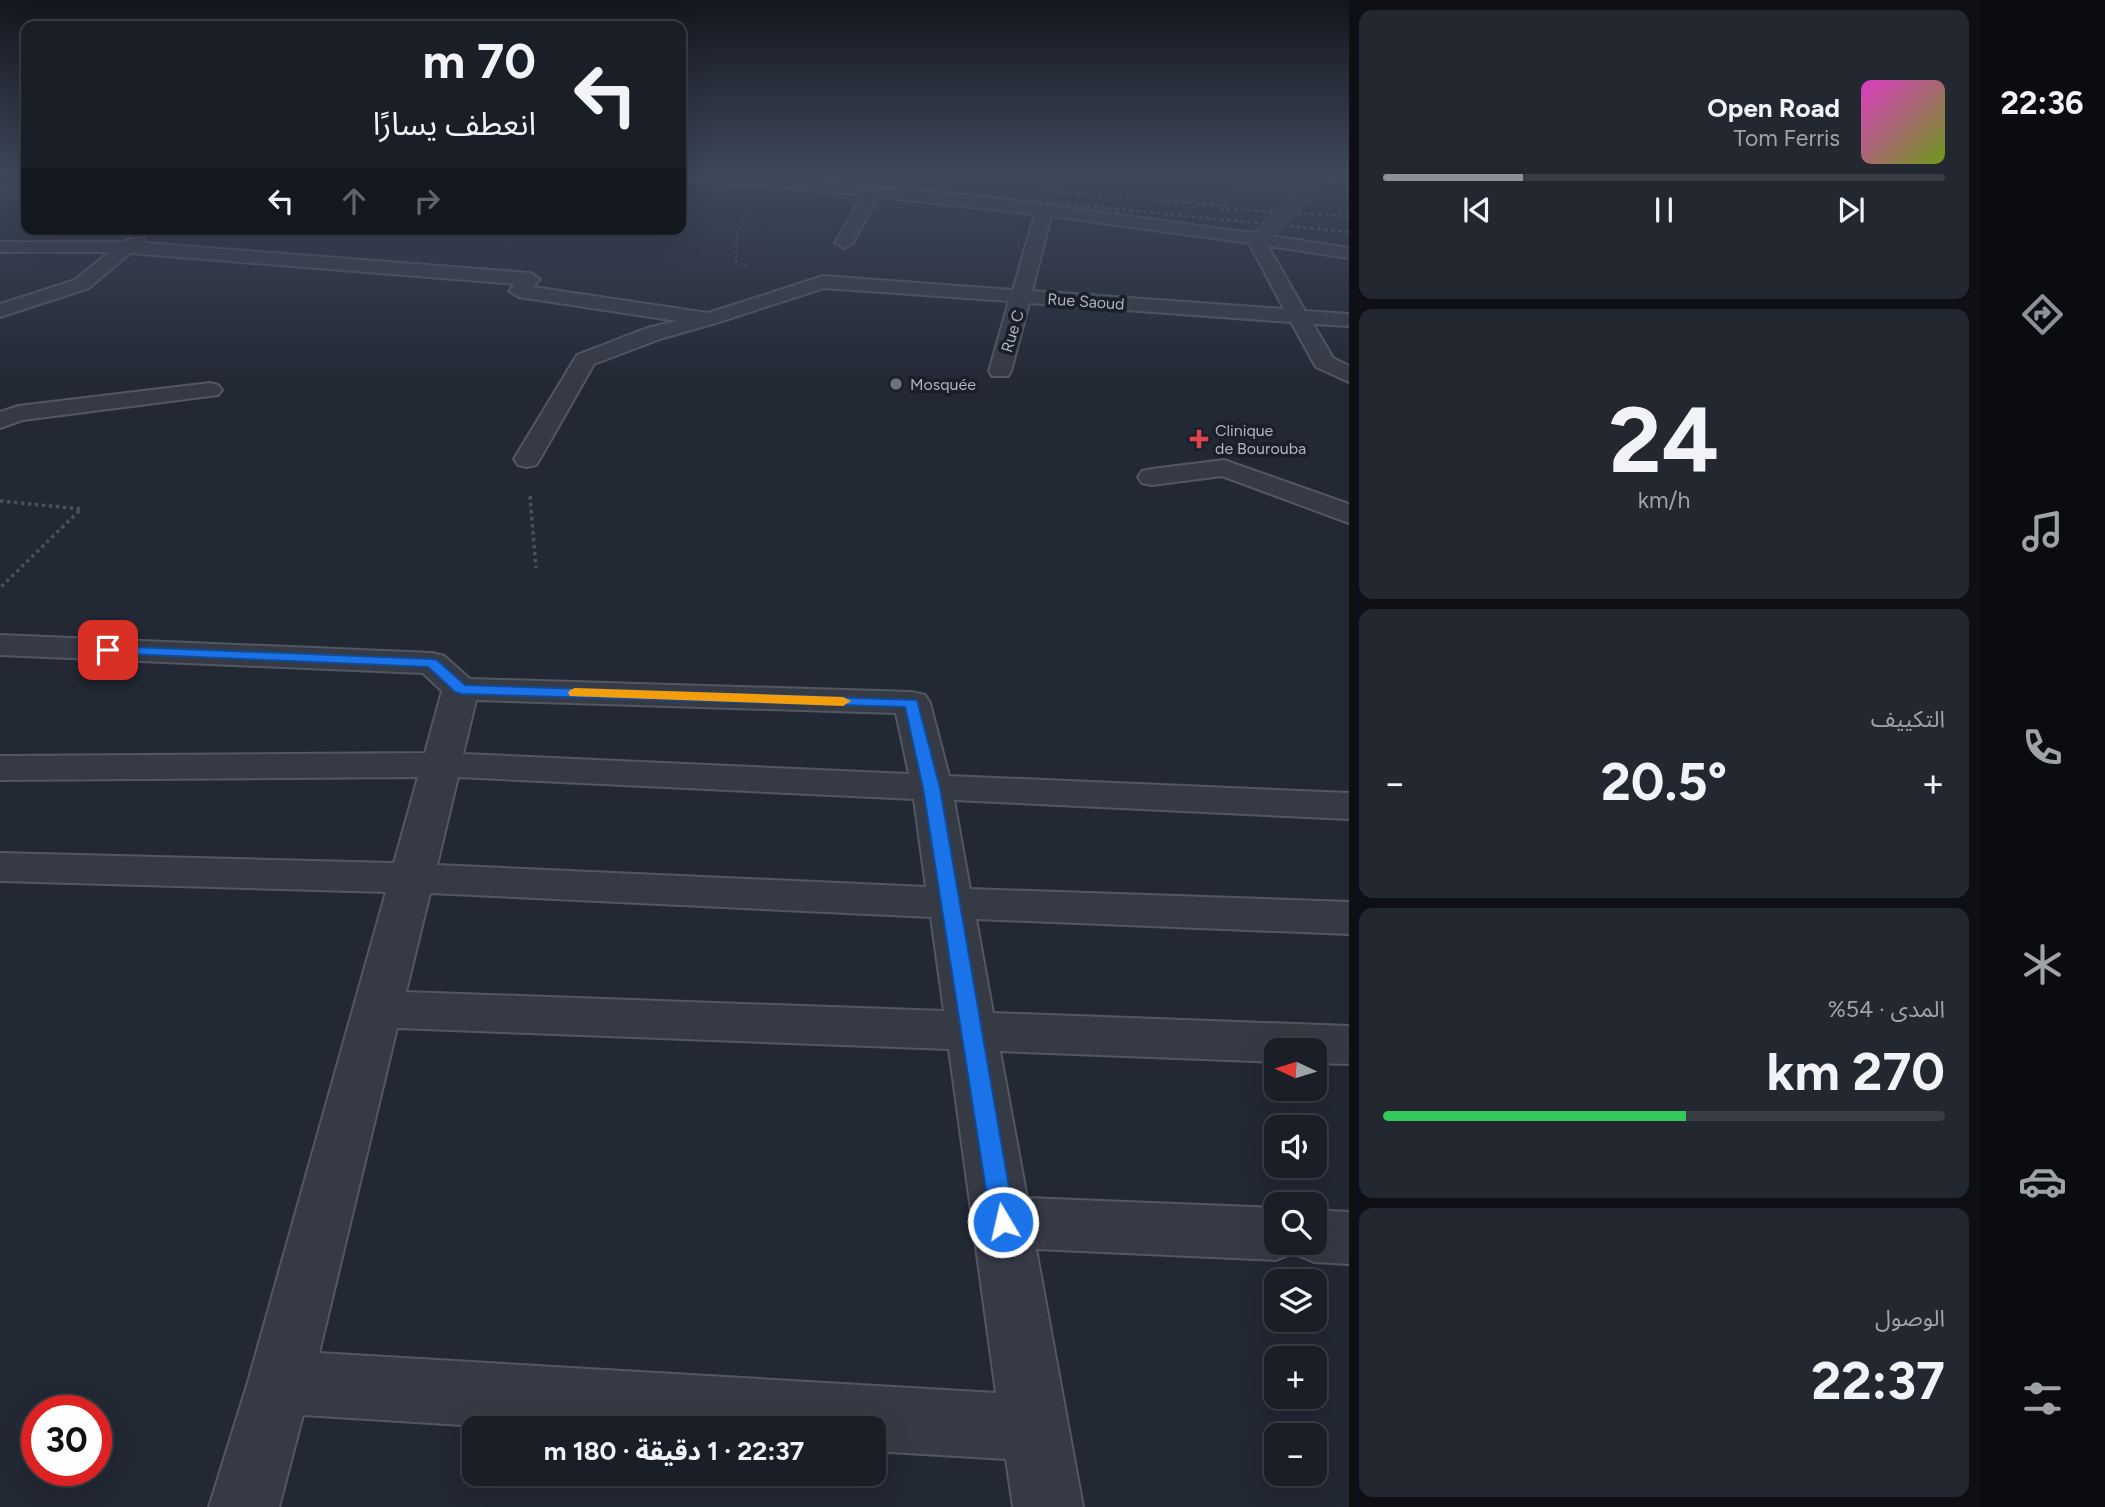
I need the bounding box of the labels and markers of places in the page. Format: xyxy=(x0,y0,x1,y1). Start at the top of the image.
place label: Mosquée xyxy=(910,375,976,394)
marker: Mosquée xyxy=(888,376,904,392)
place label: Clinique de Bourouba xyxy=(1215,421,1306,458)
marker: Clinique de Bourouba xyxy=(1189,429,1209,449)
pin xyxy=(78,620,138,680)

